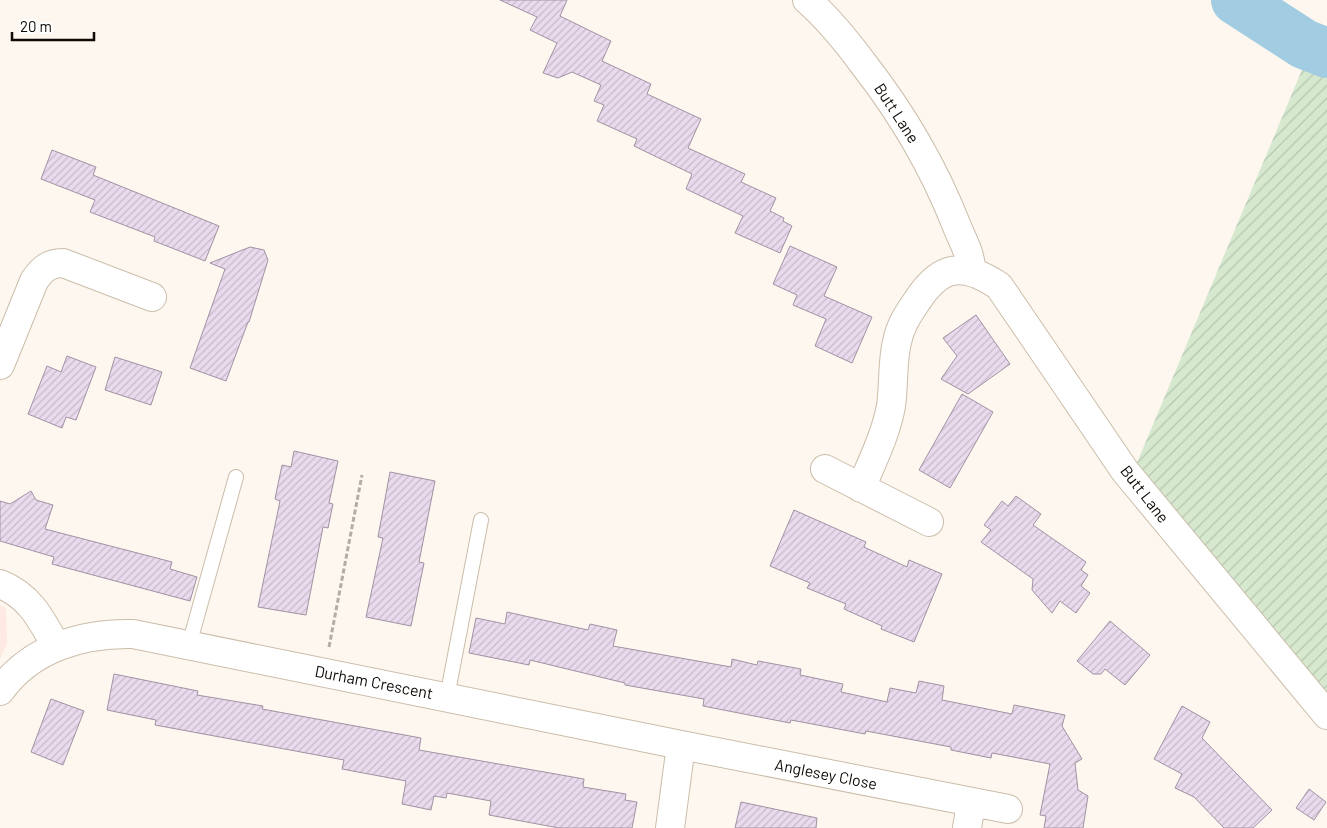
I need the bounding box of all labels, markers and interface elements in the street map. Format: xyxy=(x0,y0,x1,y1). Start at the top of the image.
scale bar xyxy=(12,10,95,42)
text: 20 m xyxy=(20,17,52,35)
street label: Butt Lane xyxy=(871,79,924,146)
street label: Butt Lane xyxy=(1117,461,1174,526)
street label: Durham Crescent xyxy=(313,661,435,702)
street label: Anglesey Close xyxy=(773,754,879,793)

